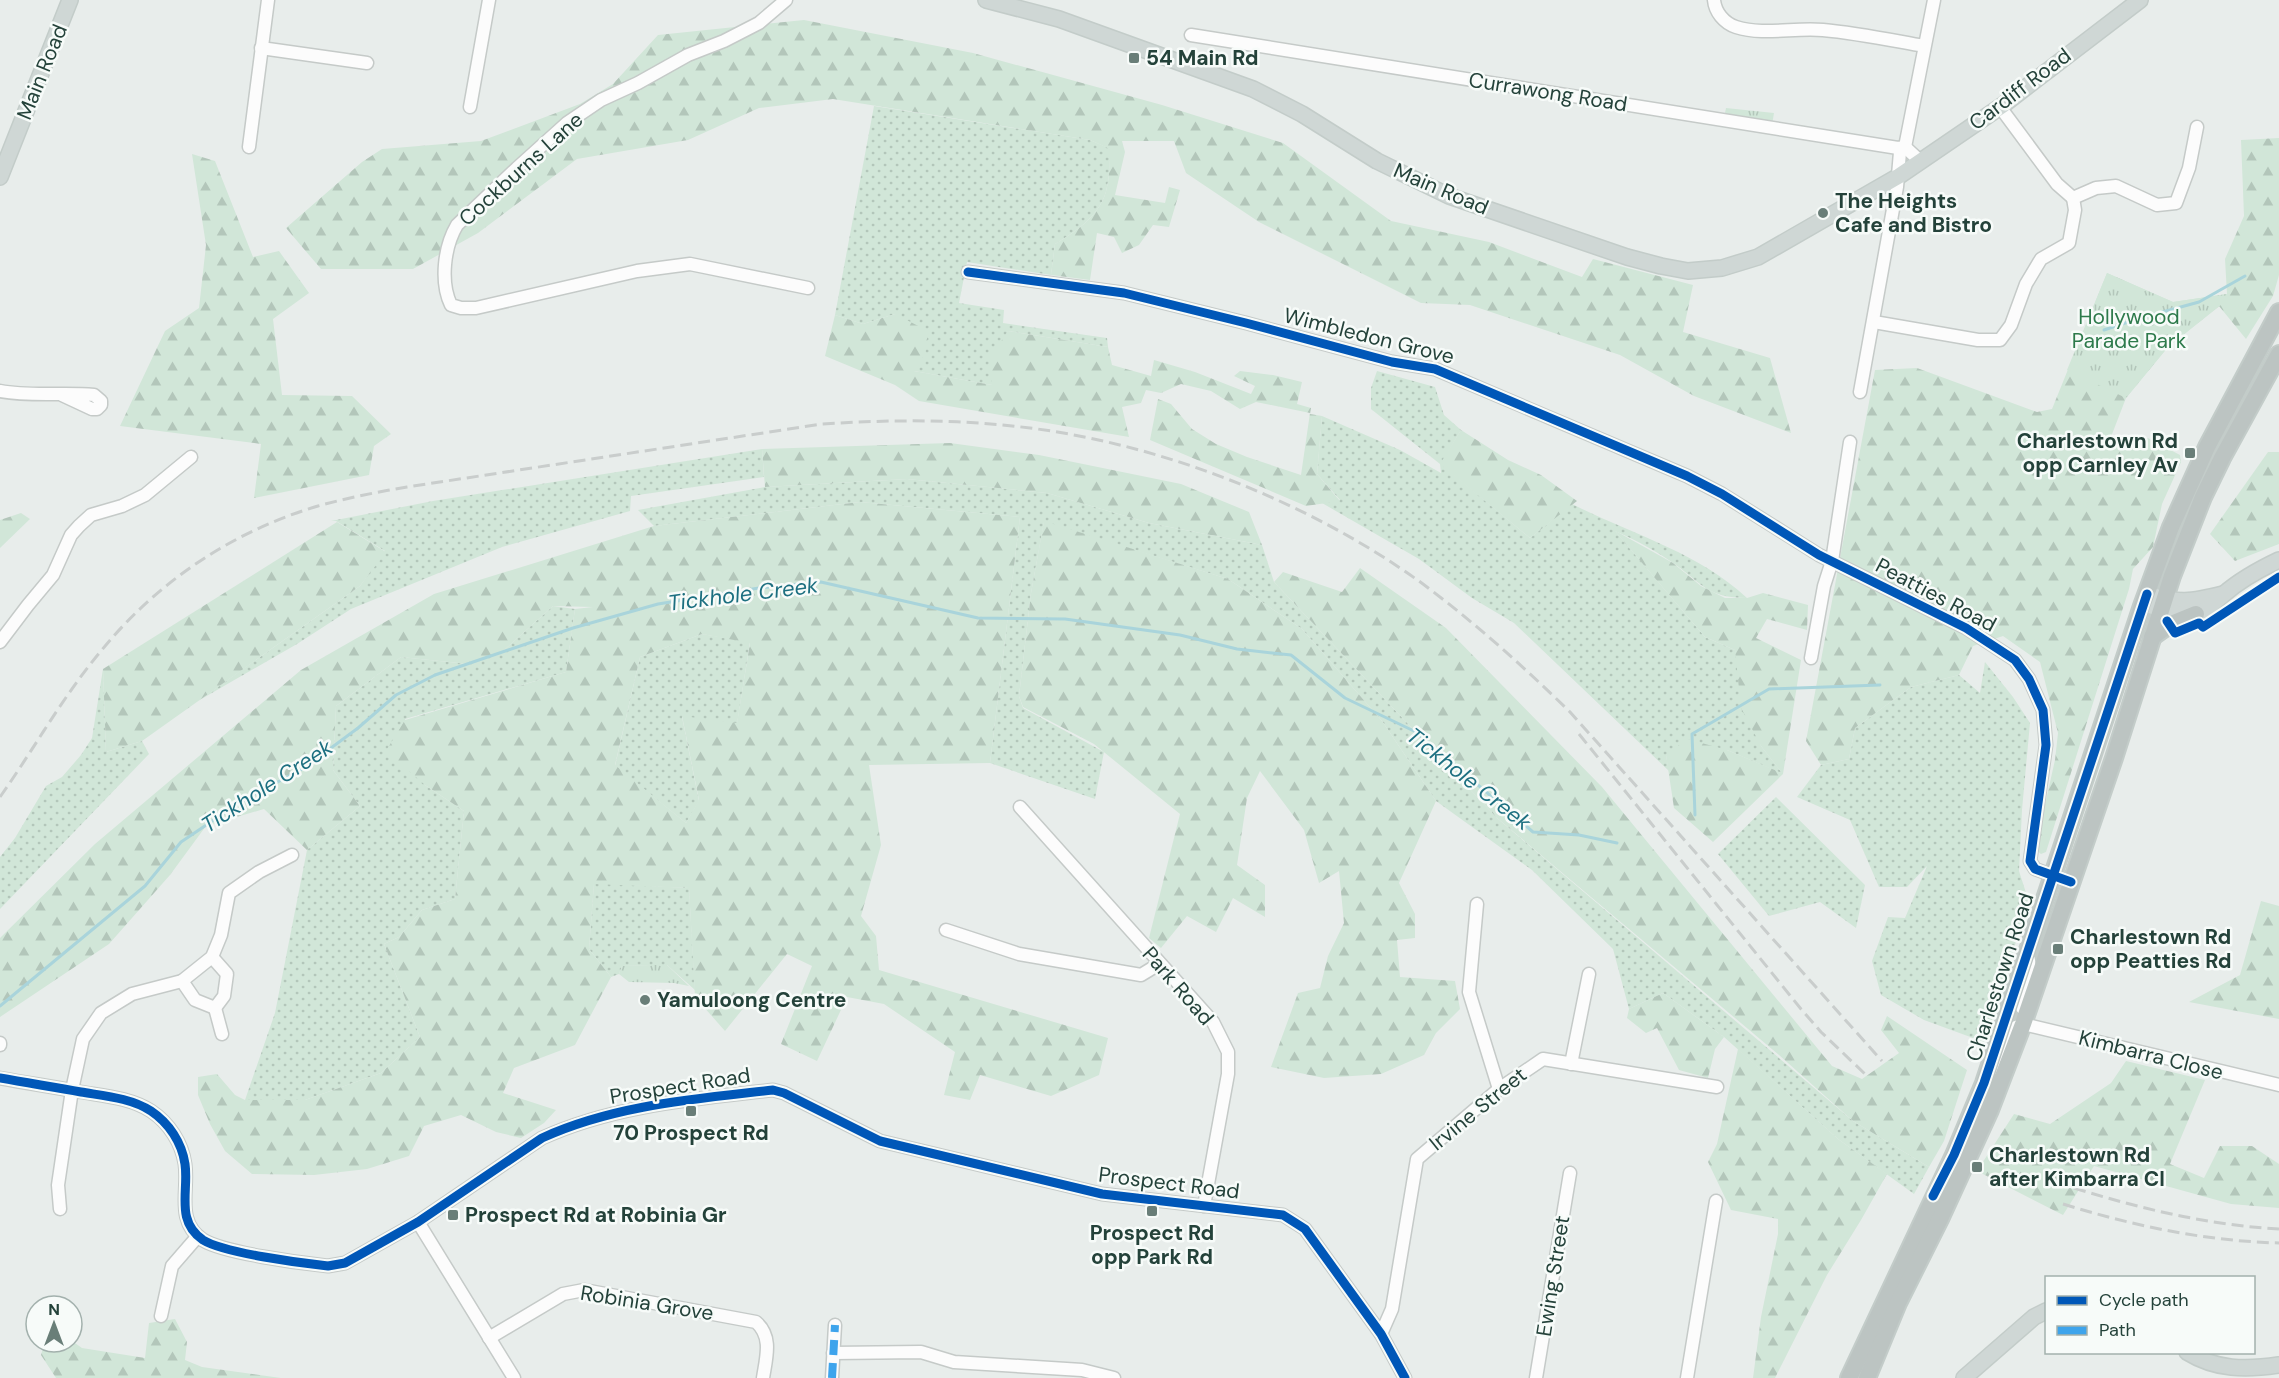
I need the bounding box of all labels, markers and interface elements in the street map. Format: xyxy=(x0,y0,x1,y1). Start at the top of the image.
street label: Main Road xyxy=(10,20,74,124)
street label: Cardiff Road xyxy=(1963,41,2077,137)
place label: 54 Main Rd xyxy=(1146,44,1259,72)
marker: 54 Main Rd xyxy=(1127,51,1141,65)
street label: Currawong Road xyxy=(1467,66,1629,118)
street label: Cockburns Lane xyxy=(453,106,589,232)
street label: Main Road xyxy=(1389,156,1493,222)
place label: The Heights Cafe and Bistro xyxy=(1835,187,1992,239)
marker: The Heights Cafe and Bistro xyxy=(1816,206,1830,220)
street label: Wimbledon Grove xyxy=(1281,301,1457,371)
park label: Hollywood Parade Park xyxy=(2072,303,2187,355)
place label: Charlestown Rd opp Carnley Av xyxy=(2017,427,2178,479)
marker: Charlestown Rd opp Carnley Av xyxy=(2183,446,2197,460)
street label: Peatties Road xyxy=(1871,551,2001,639)
water label: Tickhole Creek xyxy=(666,570,820,618)
water label: Tickhole Creek xyxy=(1401,721,1538,837)
water label: Tickhole Creek xyxy=(196,732,339,839)
street label: Charlestown Road xyxy=(1960,889,2040,1065)
place label: Charlestown Rd opp Peatties Rd xyxy=(2070,923,2232,975)
street label: Park Road xyxy=(1136,941,1220,1031)
marker: Charlestown Rd opp Peatties Rd xyxy=(2051,942,2065,956)
place label: Yamuloong Centre xyxy=(657,986,847,1014)
marker: Yamuloong Centre xyxy=(638,993,652,1007)
street label: Kimbarra Close xyxy=(2076,1024,2226,1086)
street label: Prospect Road xyxy=(608,1061,752,1111)
street label: Irvine Street xyxy=(1423,1061,1533,1157)
marker: 70 Prospect Rd xyxy=(684,1104,698,1118)
place label: 70 Prospect Rd xyxy=(613,1119,769,1147)
place label: Charlestown Rd after Kimbarra Cl xyxy=(1989,1141,2165,1193)
street label: Prospect Road xyxy=(1097,1160,1241,1206)
marker: Charlestown Rd after Kimbarra Cl xyxy=(1970,1160,1984,1174)
place label: Prospect Rd at Robinia Gr xyxy=(465,1201,727,1229)
marker: Prospect Rd opp Park Rd xyxy=(1145,1204,1159,1218)
marker: Prospect Rd at Robinia Gr xyxy=(446,1208,460,1222)
street label: Ewing Street xyxy=(1530,1214,1576,1338)
place label: Prospect Rd opp Park Rd xyxy=(1090,1219,1214,1271)
legend xyxy=(2045,1276,2255,1354)
street label: Robinia Grove xyxy=(578,1279,716,1327)
text: Cycle path xyxy=(2099,1288,2189,1312)
north arrow xyxy=(24,1294,84,1354)
text: N xyxy=(48,1299,60,1320)
text: Path xyxy=(2099,1318,2136,1342)

